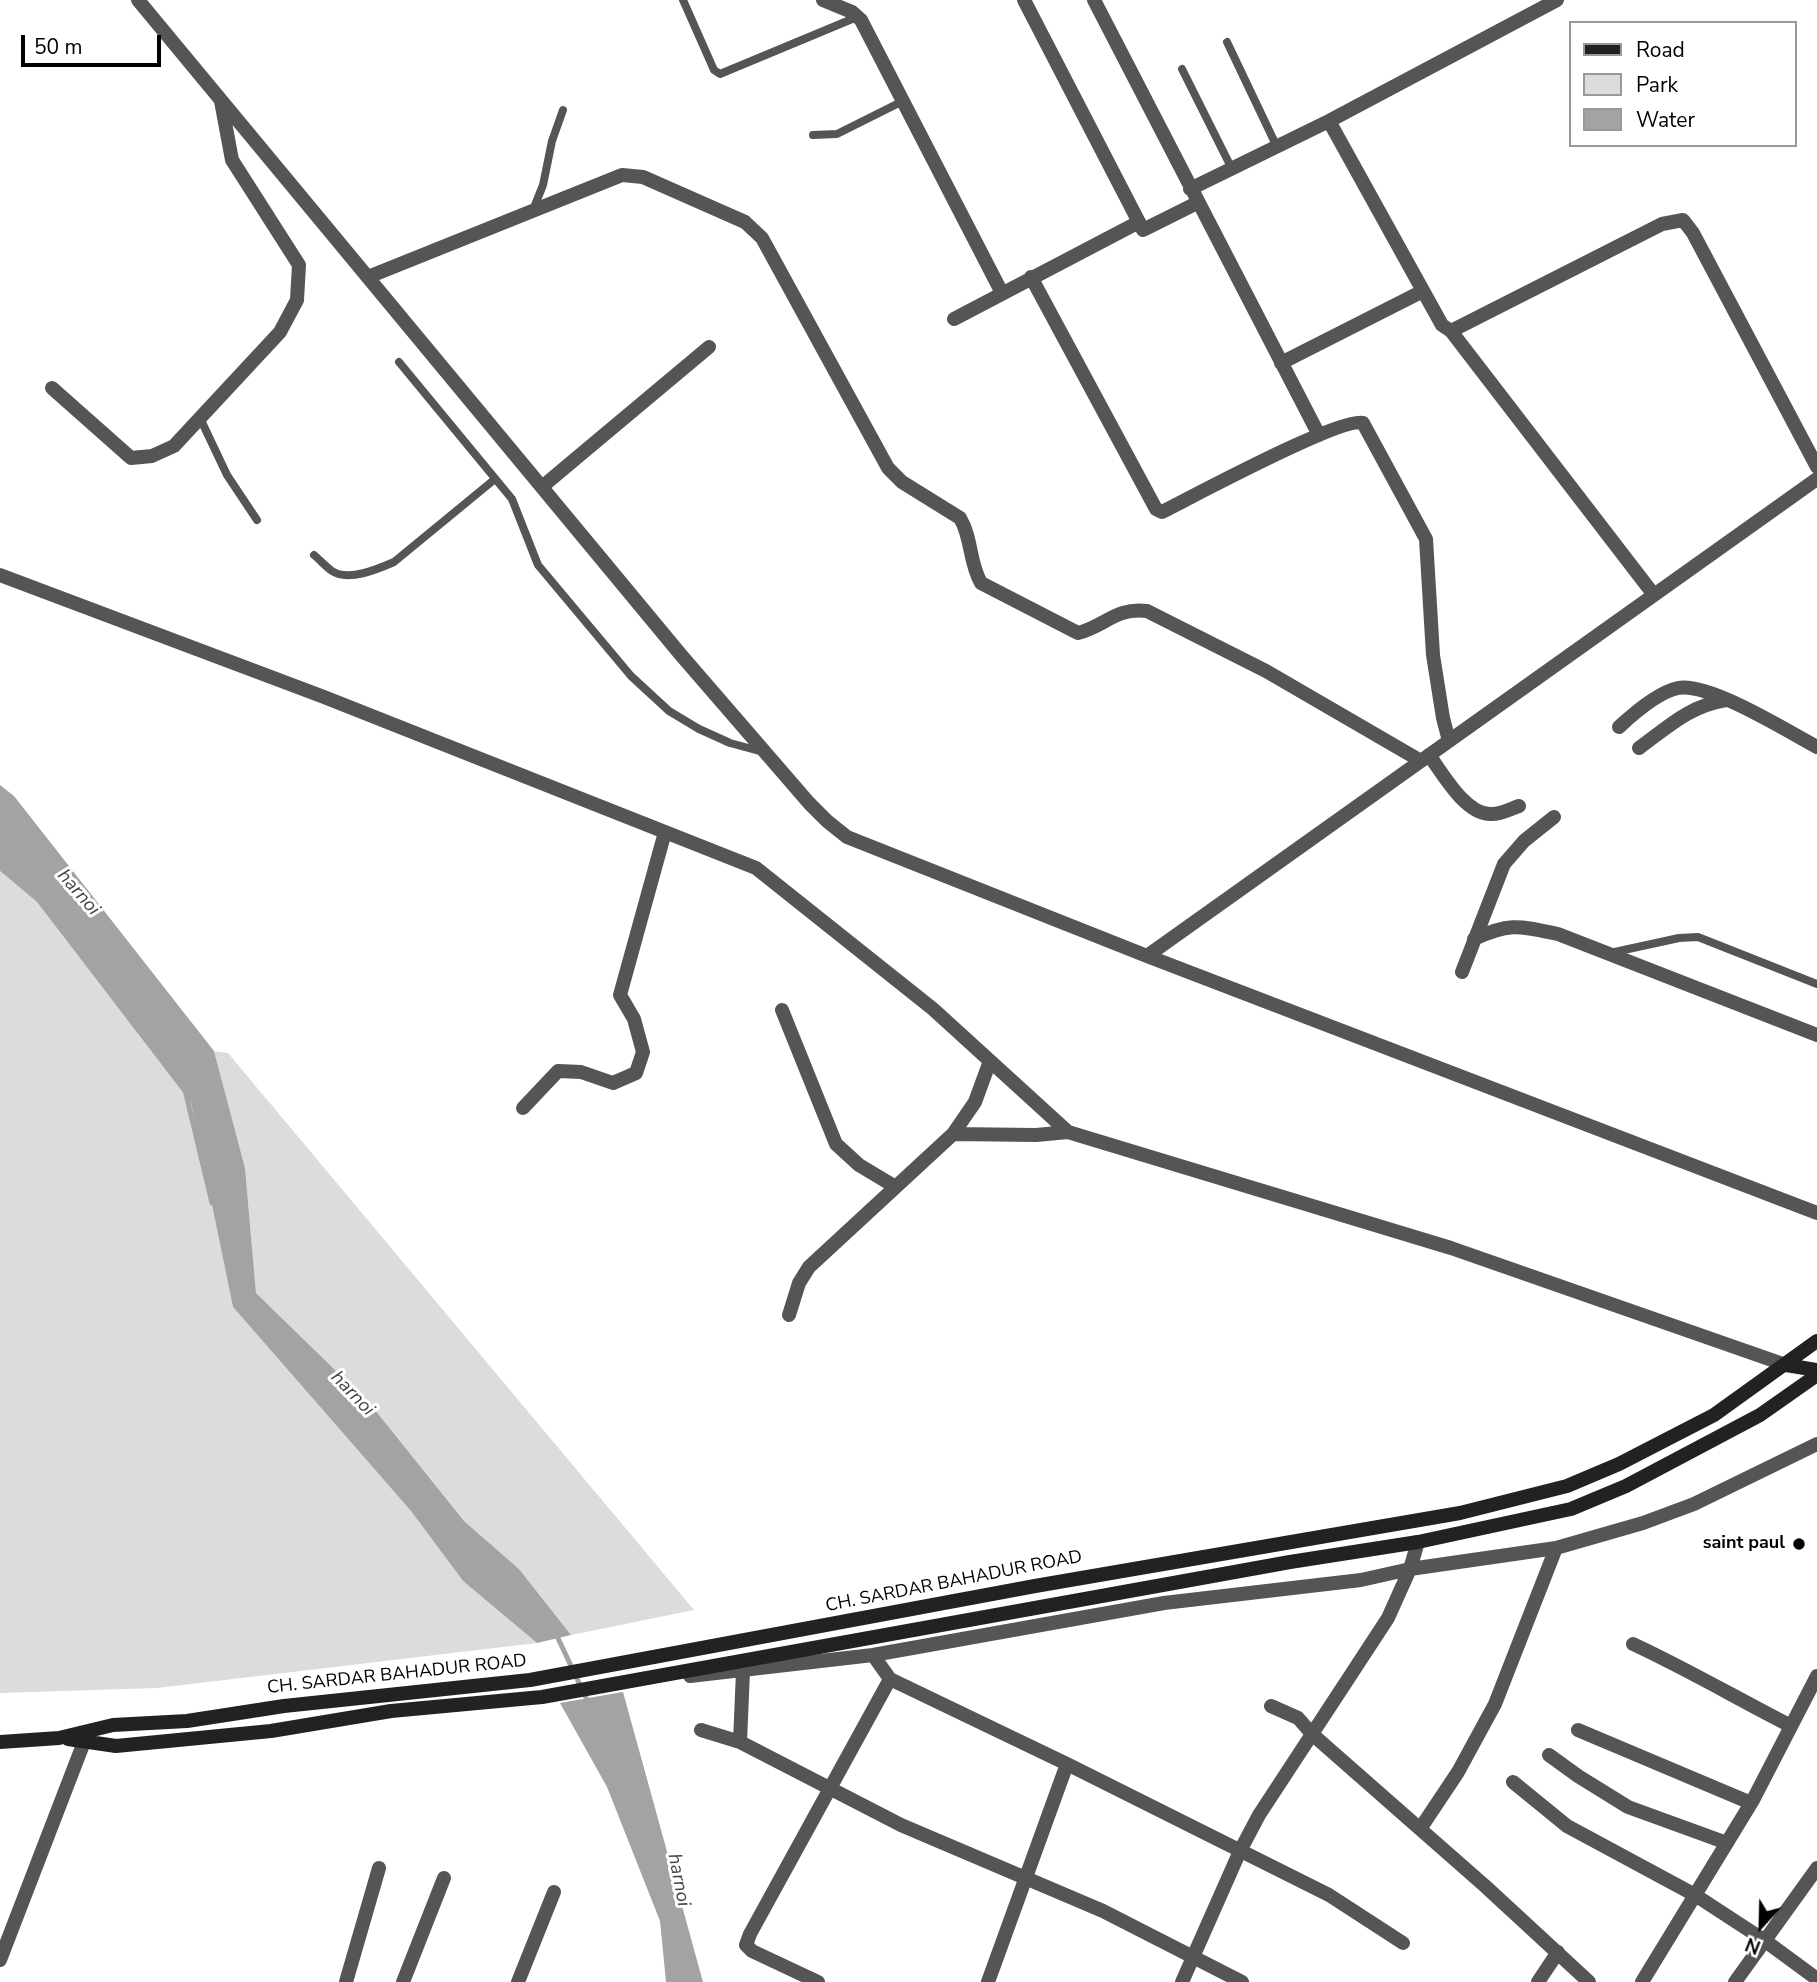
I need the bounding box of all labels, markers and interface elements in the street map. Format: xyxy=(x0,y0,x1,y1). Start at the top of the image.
scale bar xyxy=(24,21,164,65)
legend xyxy=(1568,21,1796,147)
text: 50 m xyxy=(34,33,83,61)
text: Road xyxy=(1636,36,1685,64)
text: Park xyxy=(1636,71,1678,99)
text: Water xyxy=(1636,106,1695,134)
water label: harnoi xyxy=(52,865,104,921)
water label: harnoi xyxy=(325,1367,379,1421)
place label: saint paul xyxy=(1703,1533,1785,1555)
marker: saint paul xyxy=(1791,1536,1807,1552)
street label: CH. SARDAR BAHADUR ROAD xyxy=(824,1547,1084,1617)
street label: CH. SARDAR BAHADUR ROAD xyxy=(266,1651,528,1699)
water label: harnoi xyxy=(662,1852,694,1908)
north arrow xyxy=(1726,1891,1796,1961)
text: N xyxy=(1742,1931,1765,1960)

